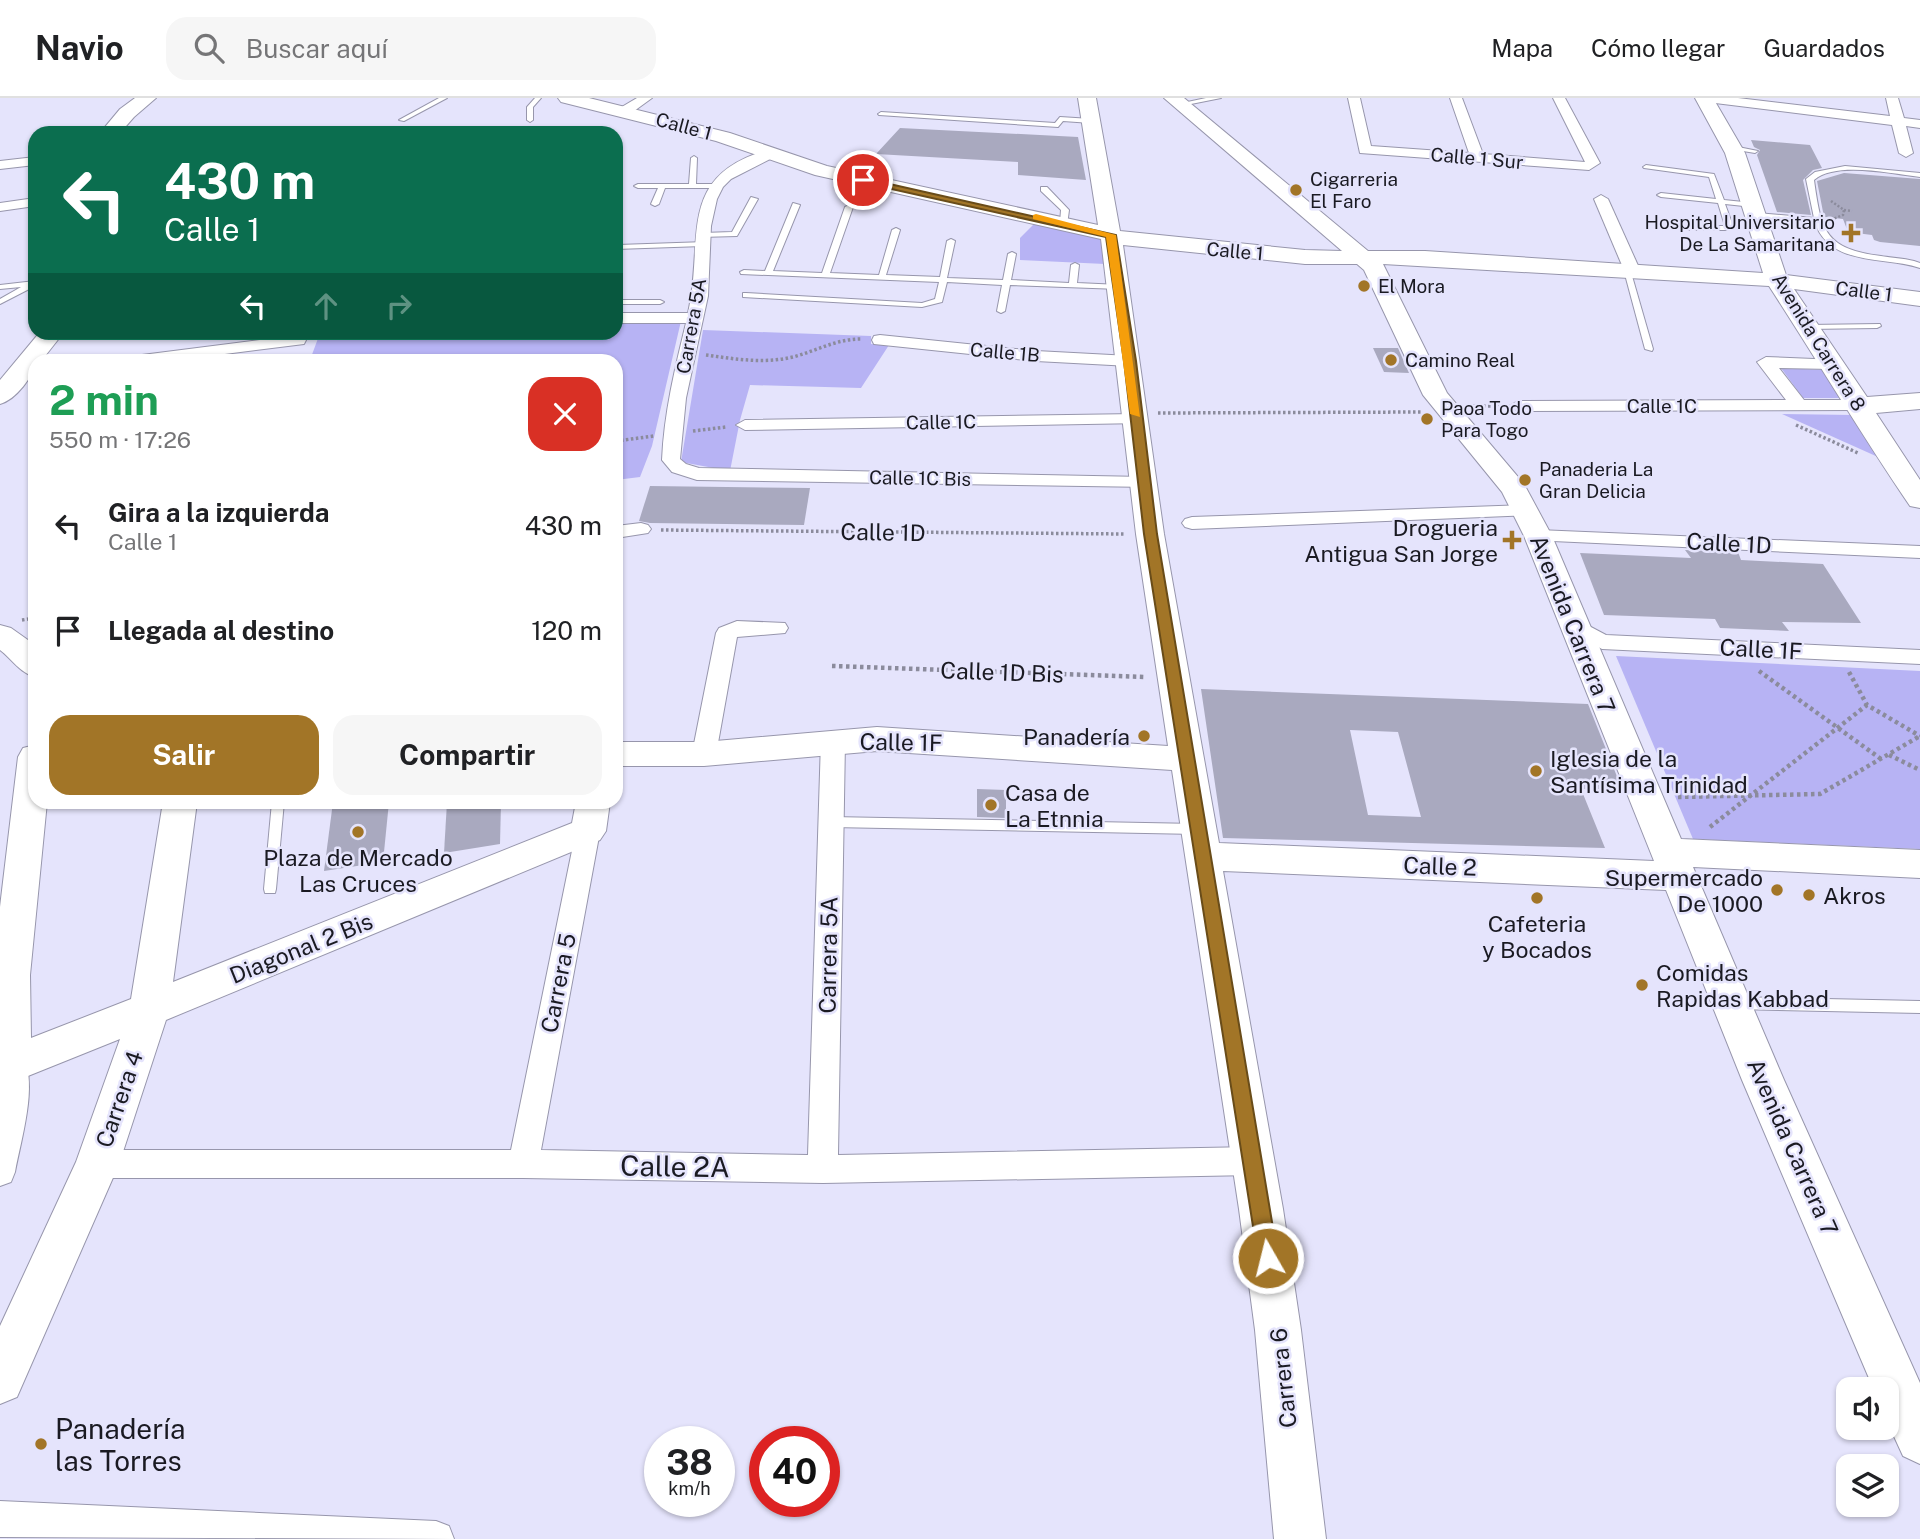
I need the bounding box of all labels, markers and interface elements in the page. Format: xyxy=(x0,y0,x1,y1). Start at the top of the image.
search box xyxy=(166,17,656,80)
text: Navio xyxy=(35,29,124,67)
icon: search xyxy=(190,29,228,67)
text: Buscar aquí xyxy=(246,33,388,64)
text: Mapa xyxy=(1491,34,1553,62)
text: Cómo llegar xyxy=(1591,34,1725,62)
text: Guardados xyxy=(1763,34,1885,62)
street label: Calle 1 xyxy=(654,108,714,144)
street label: Calle 1 Sur xyxy=(1430,143,1524,173)
pin xyxy=(833,150,893,210)
text: 430 m xyxy=(164,152,315,210)
icon: left xyxy=(49,154,140,245)
icon: arrive xyxy=(844,161,882,199)
place label: Cigarreria El Faro xyxy=(1310,168,1398,212)
marker: Cigarreria El Faro xyxy=(1288,182,1304,198)
text: Calle 1 xyxy=(164,211,260,248)
place label: Hospital Universitario De La Samaritana xyxy=(1645,211,1835,255)
marker: Hospital Universitario De La Samaritana xyxy=(1841,223,1861,243)
street label: Calle 1 xyxy=(1206,238,1264,264)
street label: Avenida Carrera 8 xyxy=(1768,269,1870,415)
place label: El Mora xyxy=(1378,275,1445,297)
street label: Carrera 5A xyxy=(672,276,710,376)
street label: Calle 1 xyxy=(1834,277,1894,305)
marker: El Mora xyxy=(1356,278,1372,294)
icon: left xyxy=(234,287,272,325)
icon: ahead xyxy=(307,287,345,325)
icon: right xyxy=(380,287,418,325)
street label: Calle 1B xyxy=(969,338,1041,366)
place label: Camino Real xyxy=(1405,349,1515,371)
marker: Camino Real xyxy=(1383,352,1399,368)
text: 2 min xyxy=(49,375,159,424)
button: close xyxy=(528,377,602,451)
street label: Calle 1C xyxy=(1627,395,1697,417)
place label: Paoa Todo Para Togo xyxy=(1441,397,1532,441)
street label: Calle 1C xyxy=(906,410,976,434)
marker: Paoa Todo Para Togo xyxy=(1419,411,1435,427)
text: 550 m · 17:26 xyxy=(49,426,191,453)
place label: Panaderia La Gran Delicia xyxy=(1539,458,1653,502)
street label: Calle 1C Bis xyxy=(869,466,971,490)
marker: Panaderia La Gran Delicia xyxy=(1517,472,1533,488)
text: Gira a la izquierda xyxy=(108,497,330,528)
icon: left xyxy=(49,507,87,545)
text: 430 m xyxy=(525,510,602,541)
place label: Drogueria Antigua San Jorge xyxy=(1304,514,1498,567)
street label: Calle 1D xyxy=(840,518,926,546)
street label: Calle 1D xyxy=(1686,527,1772,559)
text: Calle 1 xyxy=(108,528,177,555)
street label: Avenida Carrera 7 xyxy=(1525,531,1621,717)
marker: Drogueria Antigua San Jorge xyxy=(1504,532,1520,548)
icon: arrive xyxy=(49,612,87,650)
text: Llegada al destino xyxy=(108,615,334,646)
text: 120 m xyxy=(531,615,602,646)
street label: Calle 1F xyxy=(1719,633,1803,665)
street label: Calle 1D Bis xyxy=(940,656,1064,688)
button: Salir xyxy=(49,715,319,795)
button: Compartir xyxy=(333,715,602,795)
place label: Panadería xyxy=(1023,723,1130,750)
street label: Calle 1F xyxy=(859,728,943,756)
marker: Panadería xyxy=(1136,728,1152,744)
place label: Iglesia de la Santísima Trinidad xyxy=(1550,745,1748,798)
marker: Iglesia de la Santísima Trinidad xyxy=(1528,763,1544,779)
place label: Casa de La Etnnia xyxy=(1005,779,1104,832)
marker: Casa de La Etnnia xyxy=(983,797,999,813)
marker: Plaza de Mercado Las Cruces xyxy=(350,824,366,840)
place label: Plaza de Mercado Las Cruces xyxy=(263,844,453,897)
street label: Calle 2 xyxy=(1403,851,1477,881)
place label: Supermercado De 1000 xyxy=(1605,864,1763,917)
marker: Supermercado De 1000 xyxy=(1769,882,1785,898)
place label: Akros xyxy=(1823,882,1886,909)
marker: Akros xyxy=(1801,887,1817,903)
marker: Cafeteria y Bocados xyxy=(1529,890,1545,906)
street label: Carrera 5A xyxy=(813,896,843,1014)
street label: Diagonal 2 Bis xyxy=(226,907,376,989)
place label: Cafeteria y Bocados xyxy=(1482,910,1592,963)
street label: Carrera 5 xyxy=(535,931,581,1035)
place label: Comidas Rapidas Kabbad xyxy=(1656,959,1829,1012)
marker: Comidas Rapidas Kabbad xyxy=(1634,977,1650,993)
street label: Carrera 4 xyxy=(90,1047,148,1151)
street label: Avenida Carrera 7 xyxy=(1742,1055,1844,1239)
street label: Calle 2A xyxy=(620,1149,730,1183)
position arrow xyxy=(1231,1221,1305,1295)
street label: Carrera 6 xyxy=(1264,1327,1302,1429)
map controls xyxy=(1836,1377,1899,1517)
button: sound xyxy=(1836,1377,1899,1440)
place label: Panadería las Torres xyxy=(55,1412,185,1477)
speed limit sign: 40 xyxy=(749,1426,840,1517)
marker: Panadería las Torres xyxy=(33,1436,49,1452)
text: 38 xyxy=(666,1442,713,1483)
button: layers xyxy=(1836,1454,1899,1517)
text: km/h xyxy=(668,1478,711,1499)

